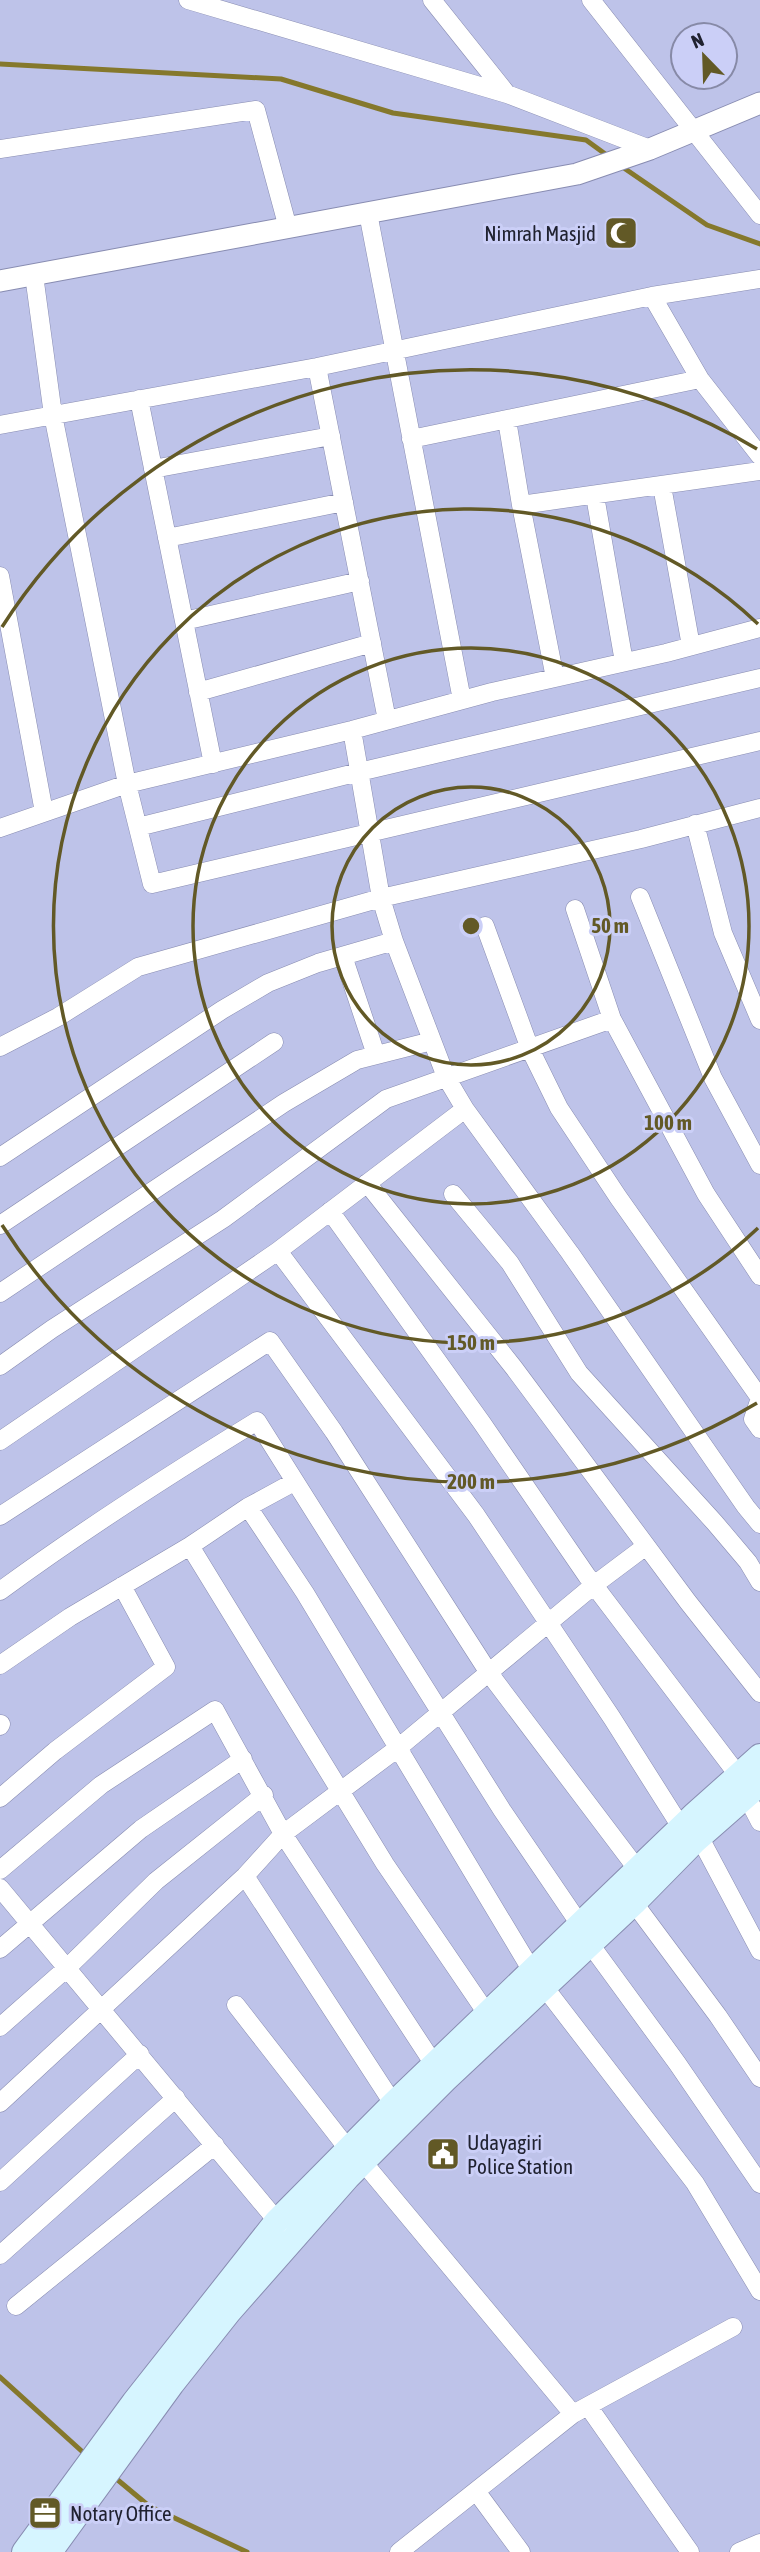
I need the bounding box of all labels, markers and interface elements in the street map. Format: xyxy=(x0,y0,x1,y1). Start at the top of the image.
north arrow xyxy=(669,21,739,91)
text: N xyxy=(688,28,707,53)
mosque icon: Nimrah Masjid xyxy=(602,214,640,252)
place label: Nimrah Masjid xyxy=(484,221,596,245)
text: 50 m xyxy=(591,913,629,937)
centre of rings xyxy=(459,914,483,938)
text: 100 m xyxy=(644,1110,692,1134)
text: 150 m xyxy=(447,1330,495,1354)
text: 200 m xyxy=(447,1469,495,1493)
place label: Udayagiri Police Station xyxy=(467,2130,573,2178)
public building icon: Udayagiri Police Station xyxy=(424,2135,462,2173)
office icon: Notary Office xyxy=(26,2494,64,2532)
place label: Notary Office xyxy=(70,2501,172,2525)

